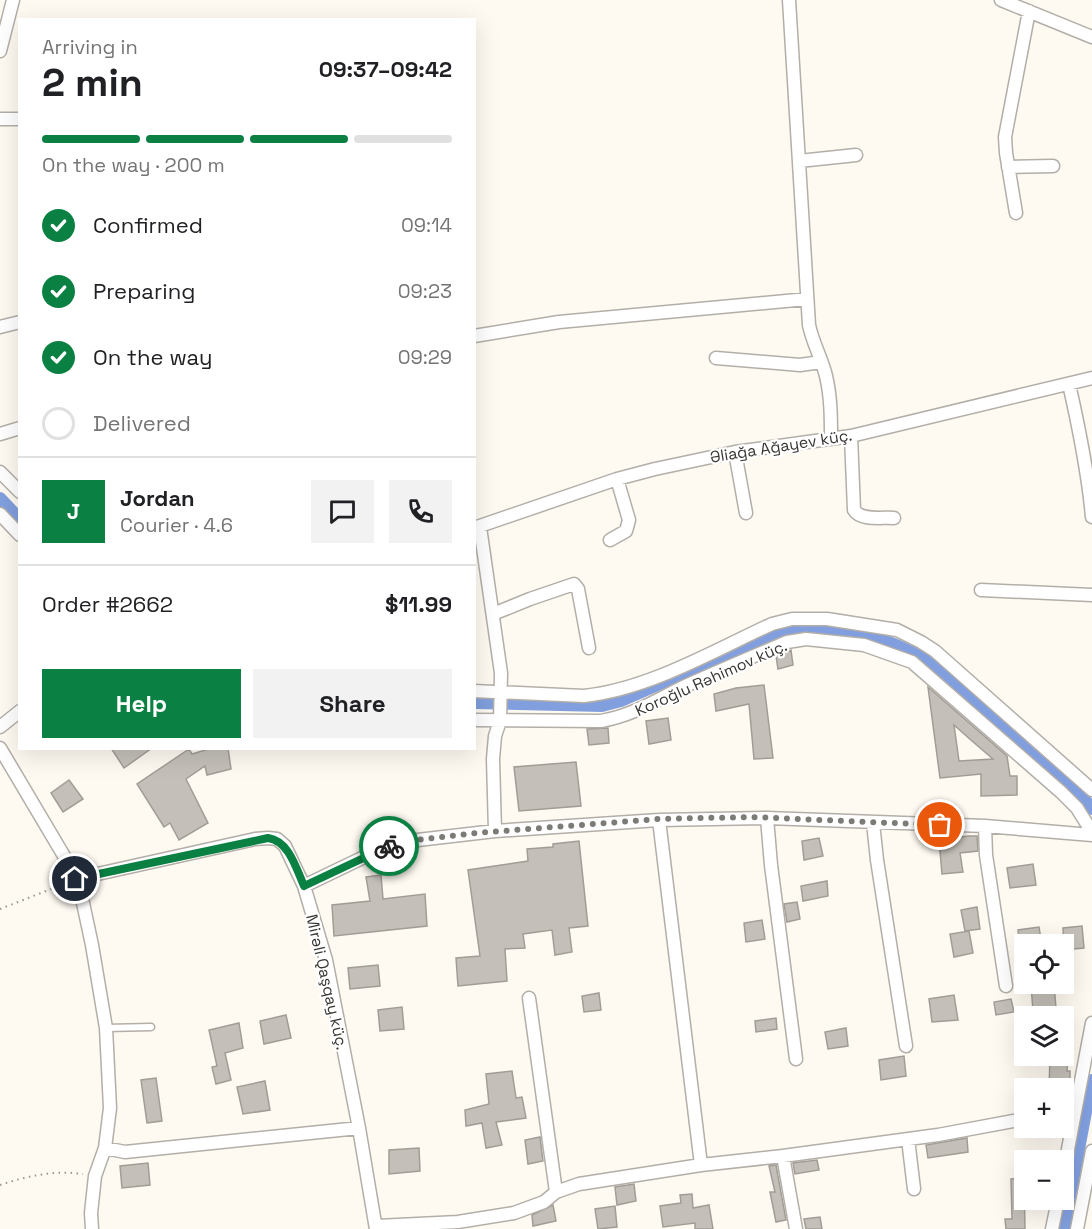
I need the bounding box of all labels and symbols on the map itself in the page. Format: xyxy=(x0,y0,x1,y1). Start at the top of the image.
street label: Əliağa Ağayev küç. xyxy=(708,424,854,468)
street label: Koroğlu Rəhimov küç. xyxy=(632,635,790,721)
pin xyxy=(914,799,965,850)
courier xyxy=(359,816,419,876)
pin xyxy=(49,853,100,904)
street label: Mirəli Qaşqay küç. xyxy=(301,912,353,1052)

